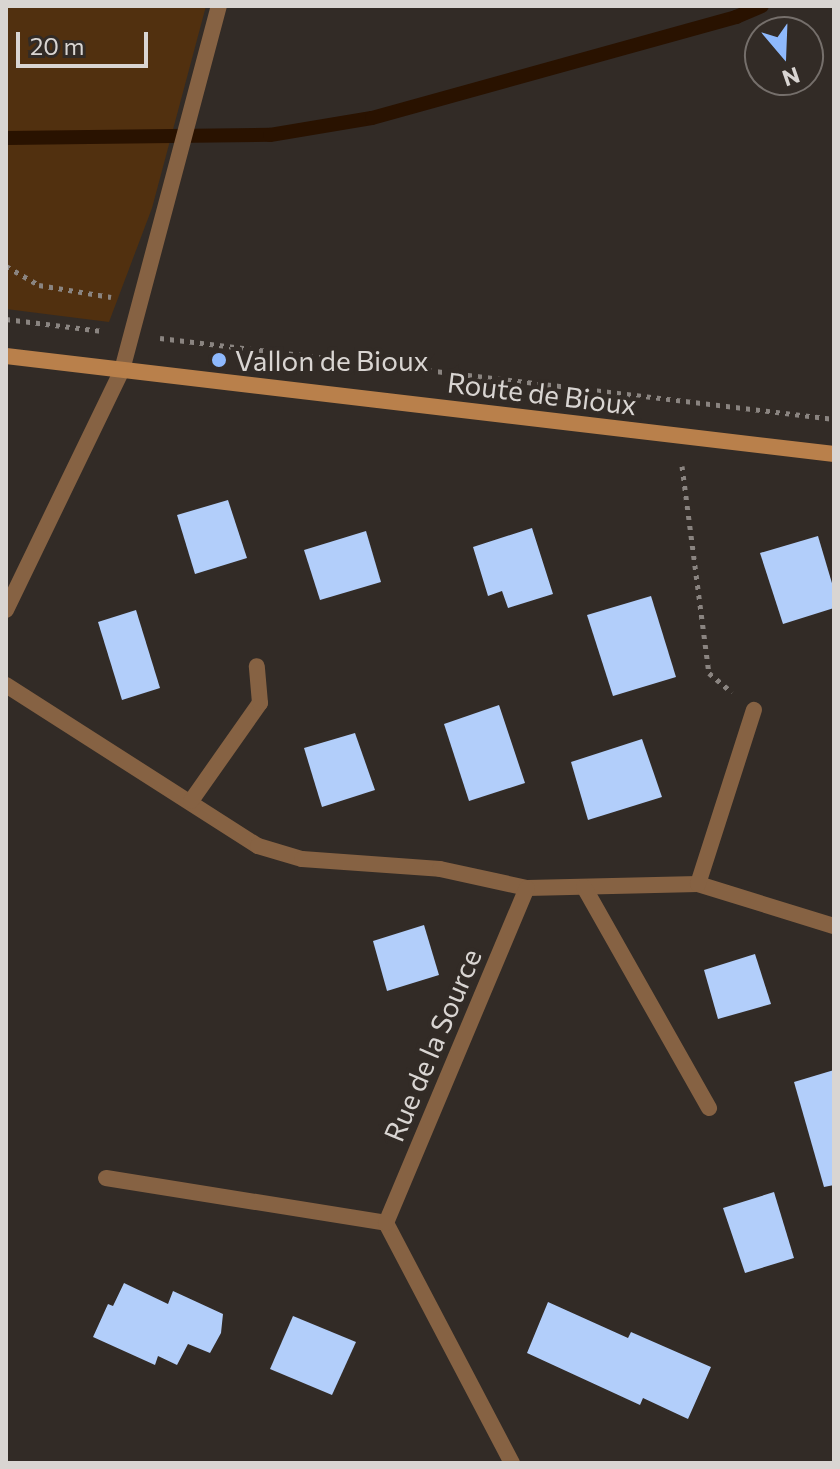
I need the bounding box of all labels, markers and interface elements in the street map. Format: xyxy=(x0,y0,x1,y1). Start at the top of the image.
scale bar xyxy=(20,16,152,66)
north arrow xyxy=(744,16,824,96)
text: 20 m xyxy=(30,31,84,60)
text: N xyxy=(779,62,804,93)
place label: Vallon de Bioux xyxy=(235,343,429,377)
marker: Vallon de Bioux xyxy=(210,351,228,369)
street label: Route de Bioux xyxy=(445,365,639,421)
street label: Rue de la Source xyxy=(376,944,488,1146)

